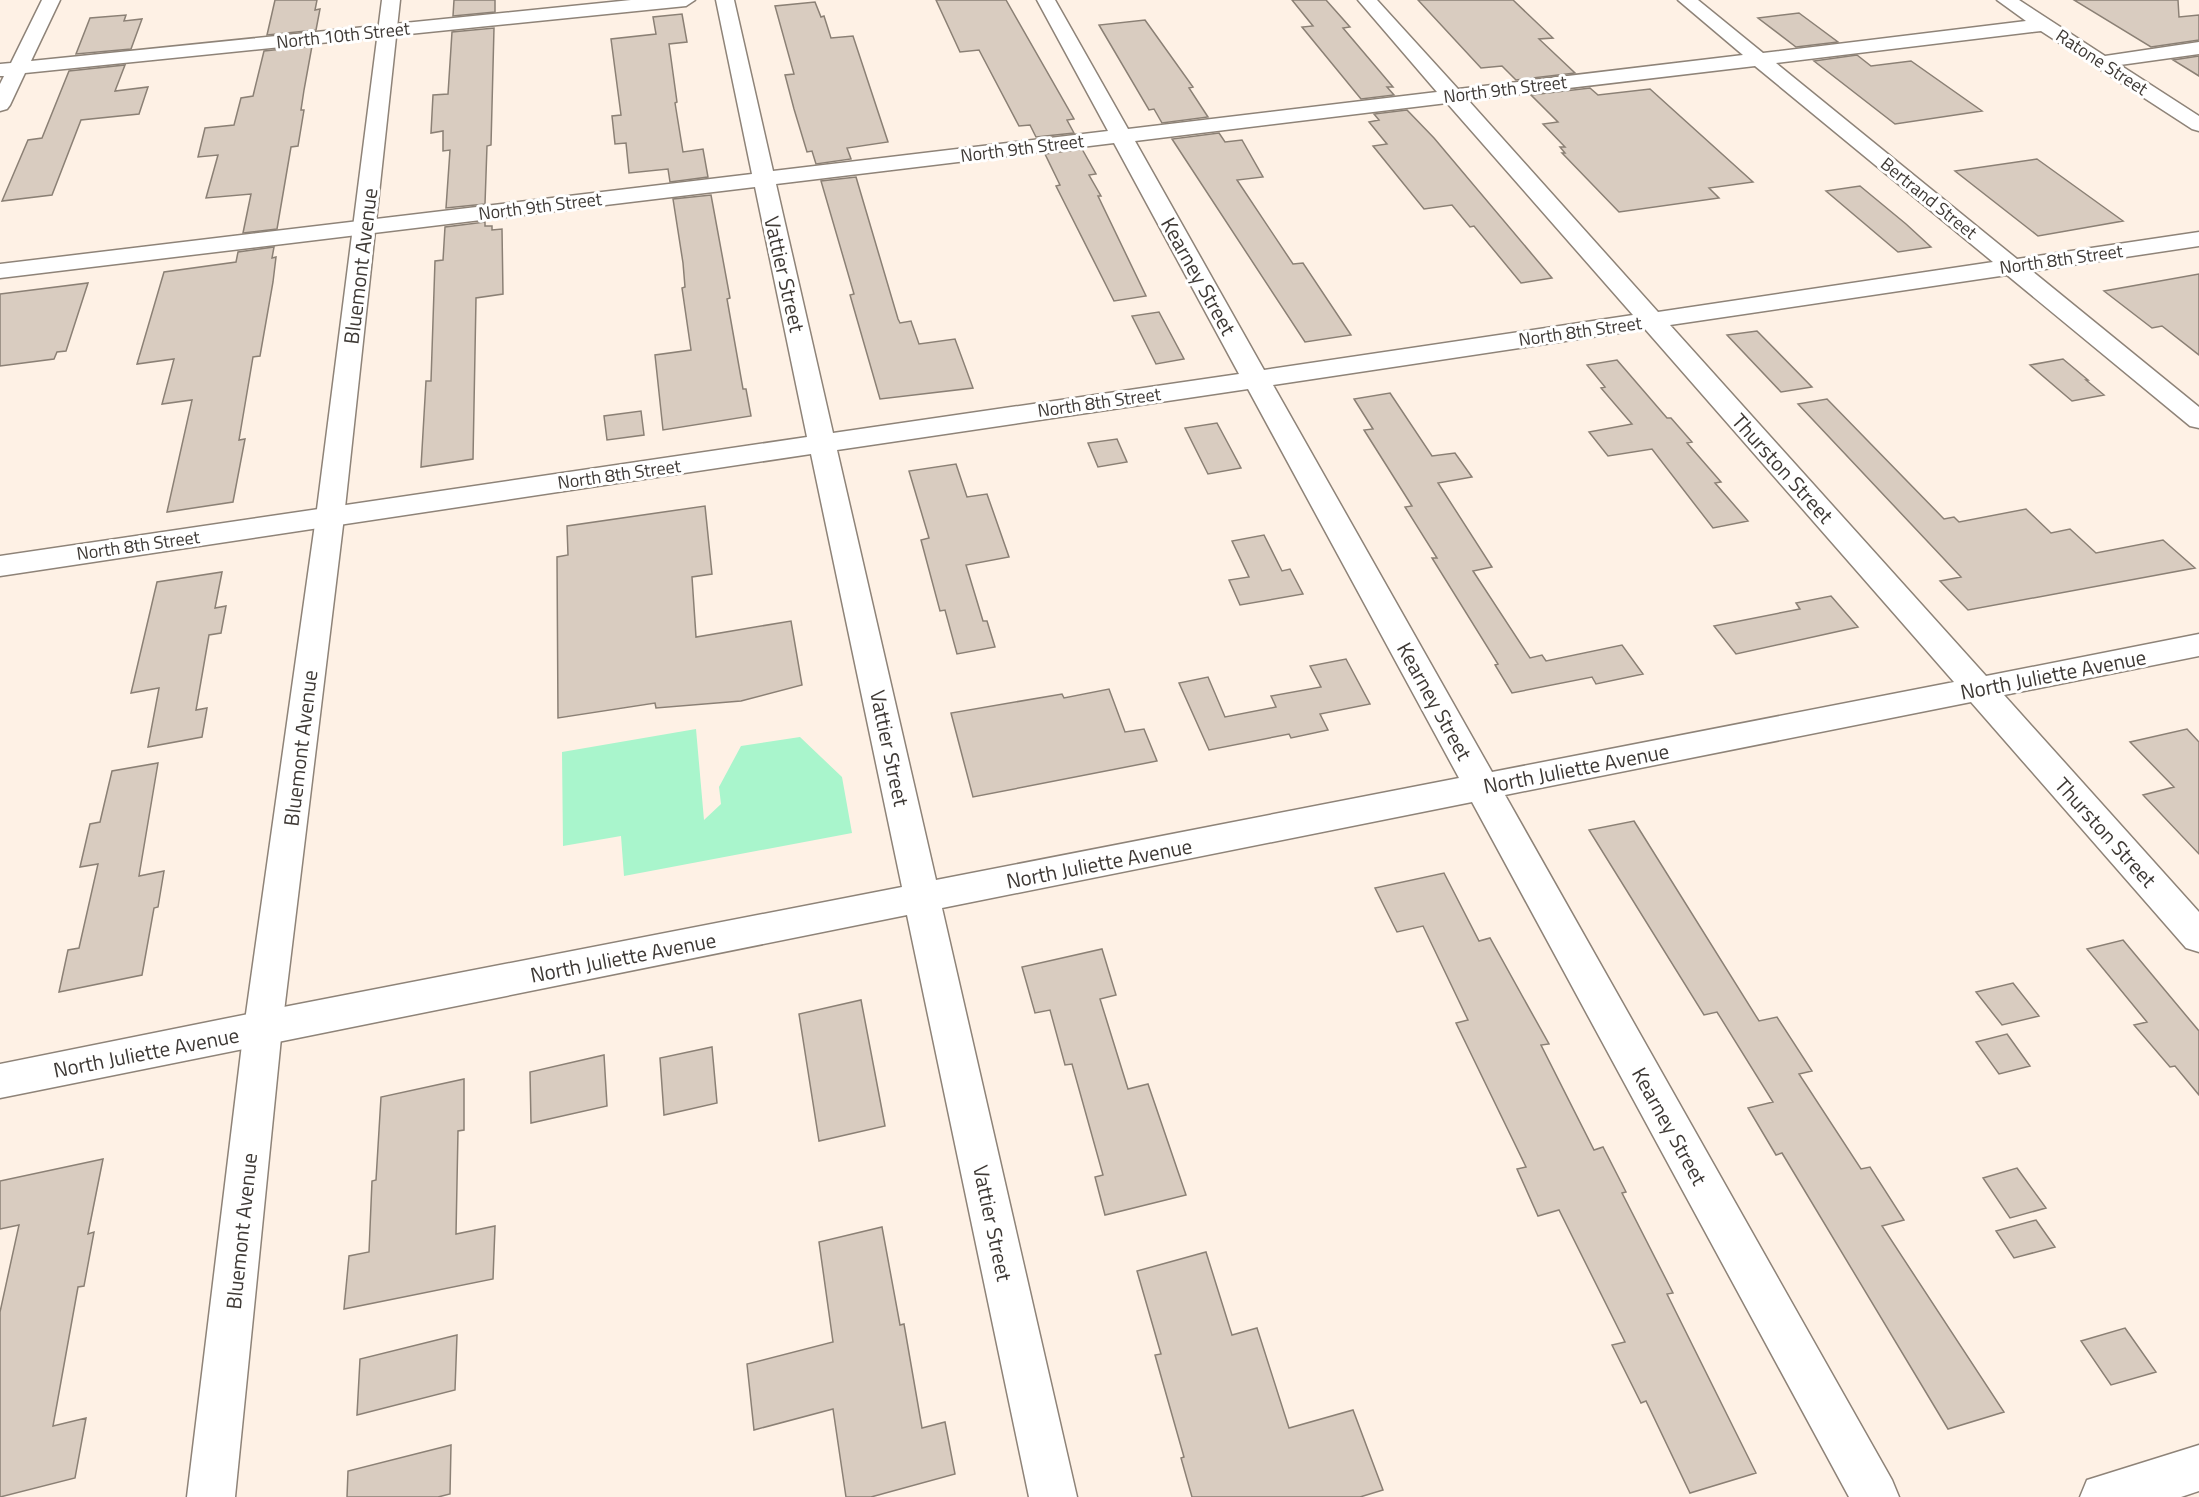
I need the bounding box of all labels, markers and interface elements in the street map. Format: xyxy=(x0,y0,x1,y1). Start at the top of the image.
street label: North 10th Street xyxy=(275,14,412,55)
street label: Ratone Street xyxy=(2051,22,2154,102)
street label: North 9th Street xyxy=(1442,68,1569,110)
street label: North 9th Street xyxy=(959,127,1086,169)
street label: Bertrand Street xyxy=(1875,151,1984,246)
street label: North 9th Street xyxy=(477,185,604,227)
street label: Bluemont Avenue xyxy=(335,186,385,346)
street label: Kearney Street xyxy=(1153,211,1245,341)
street label: Vattier Street xyxy=(756,213,814,336)
street label: North 8th Street xyxy=(1998,237,2125,281)
street label: North 8th Street xyxy=(1517,309,1644,353)
street label: North 8th Street xyxy=(1036,380,1163,424)
street label: Thurston Street xyxy=(1725,406,1842,531)
street label: North 8th Street xyxy=(556,452,683,496)
street label: North 8th Street xyxy=(75,523,202,567)
street label: Kearney Street xyxy=(1389,636,1481,766)
street label: North Juliette Avenue xyxy=(1957,640,2149,708)
street label: Bluemont Avenue xyxy=(275,668,325,828)
street label: Vattier Street xyxy=(862,687,918,810)
street label: North Juliette Avenue xyxy=(1480,734,1672,802)
street label: Thurston Street xyxy=(2048,770,2165,895)
street label: North Juliette Avenue xyxy=(1003,829,1195,897)
street label: North Juliette Avenue xyxy=(527,923,719,991)
street label: North Juliette Avenue xyxy=(50,1018,242,1086)
street label: Kearney Street xyxy=(1624,1061,1716,1191)
street label: Bluemont Avenue xyxy=(217,1151,265,1311)
street label: Vattier Street xyxy=(965,1162,1021,1285)

